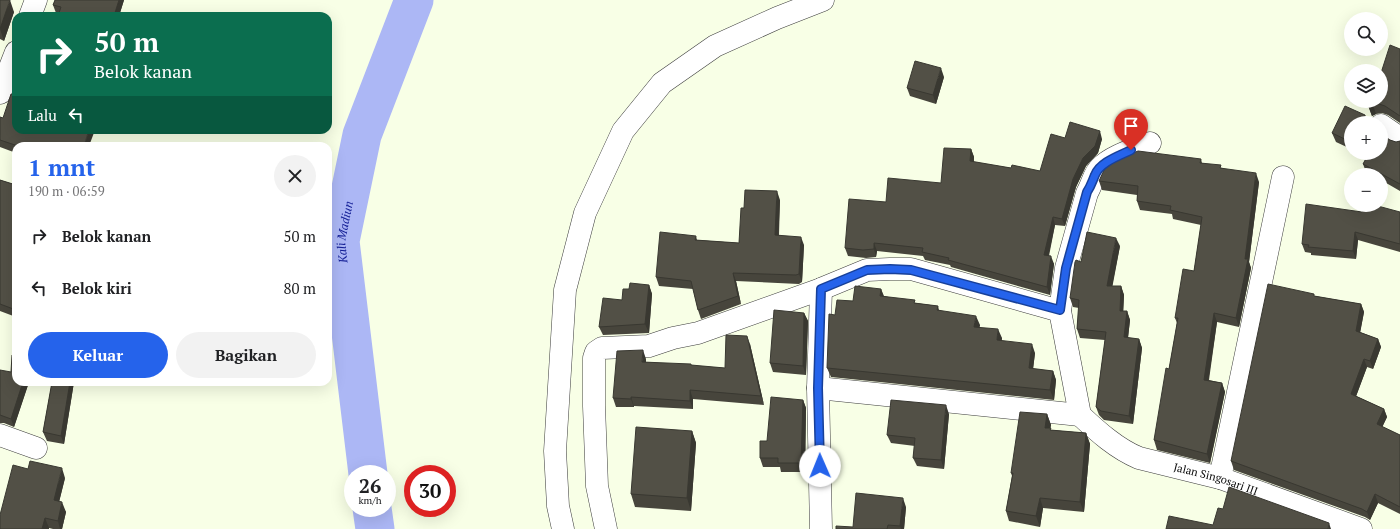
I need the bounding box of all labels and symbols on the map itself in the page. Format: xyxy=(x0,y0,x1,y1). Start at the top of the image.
pin xyxy=(1114,109,1148,150)
water label: Kali Madiun xyxy=(332,199,356,265)
position arrow xyxy=(799,445,841,487)
street label: Jalan Singosari III xyxy=(1172,460,1260,498)
speed limit sign: 30 xyxy=(404,465,456,517)

